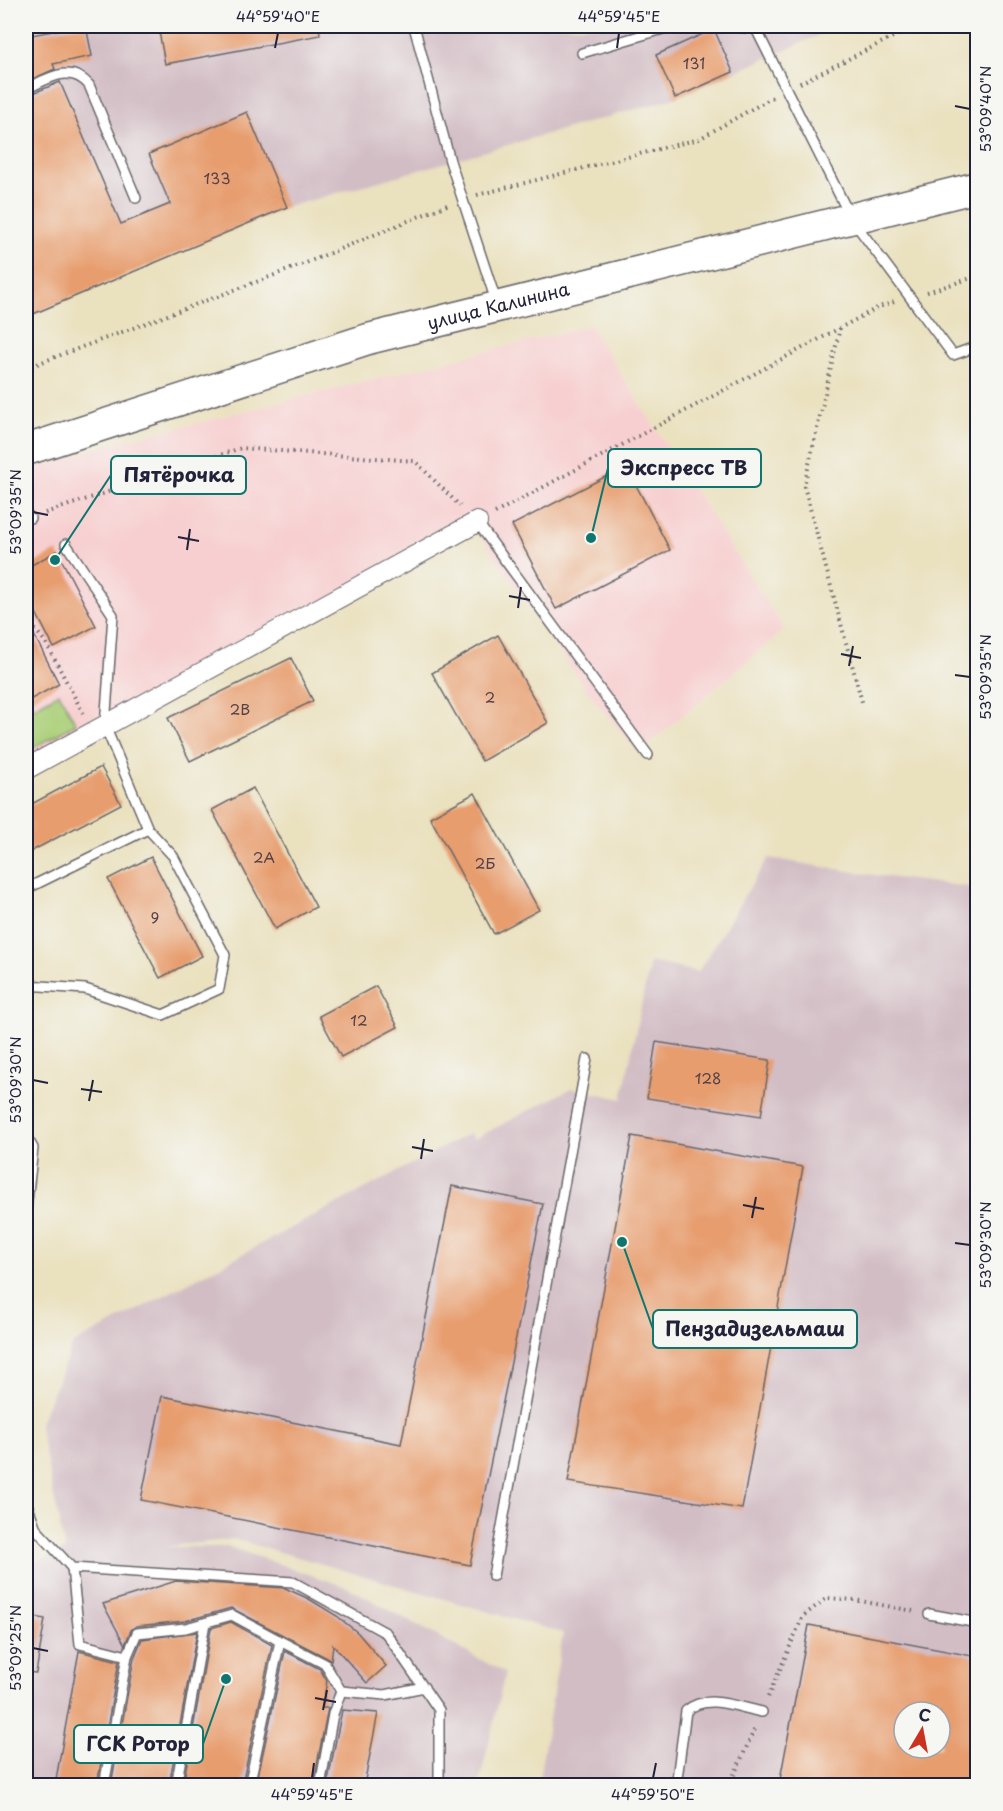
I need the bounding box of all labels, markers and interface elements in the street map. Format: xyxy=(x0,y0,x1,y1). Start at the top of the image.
text: 44°59'40"E xyxy=(236,4,320,27)
text: 44°59'45"E xyxy=(578,4,660,27)
house number: 131 xyxy=(683,51,705,74)
text: 53°09'40"N xyxy=(973,65,996,153)
house number: 133 xyxy=(204,166,230,189)
street label: улица Калинина xyxy=(424,274,573,336)
callout: Экспресс ТВ xyxy=(608,449,761,487)
text: Экспресс ТВ xyxy=(620,452,748,482)
callout: Пятёрочка xyxy=(111,456,246,494)
text: Пятёрочка xyxy=(123,459,235,489)
text: 53°09'35"N xyxy=(3,469,26,555)
text: 53°09'35"N xyxy=(973,634,996,720)
house number: 2 xyxy=(485,685,495,708)
house number: 2В xyxy=(230,697,250,720)
house number: 2А xyxy=(253,845,275,868)
house number: 2Б xyxy=(475,851,495,874)
house number: 9 xyxy=(151,905,159,928)
house number: 12 xyxy=(350,1008,368,1031)
text: 53°09'30"N xyxy=(3,1036,26,1124)
house number: 128 xyxy=(695,1066,721,1089)
text: 53°09'30"N xyxy=(973,1201,996,1289)
callout: Пензадизельмаш xyxy=(653,1310,857,1348)
text: Пензадизельмаш xyxy=(665,1313,845,1343)
text: 53°09'25"N xyxy=(3,1605,26,1691)
north arrow xyxy=(892,1700,952,1760)
text: С xyxy=(917,1701,933,1727)
callout: ГСК Ротор xyxy=(74,1725,203,1763)
text: ГСК Ротор xyxy=(86,1728,190,1758)
text: 44°59'45"E xyxy=(271,1782,353,1805)
text: 44°59'50"E xyxy=(611,1782,695,1805)

